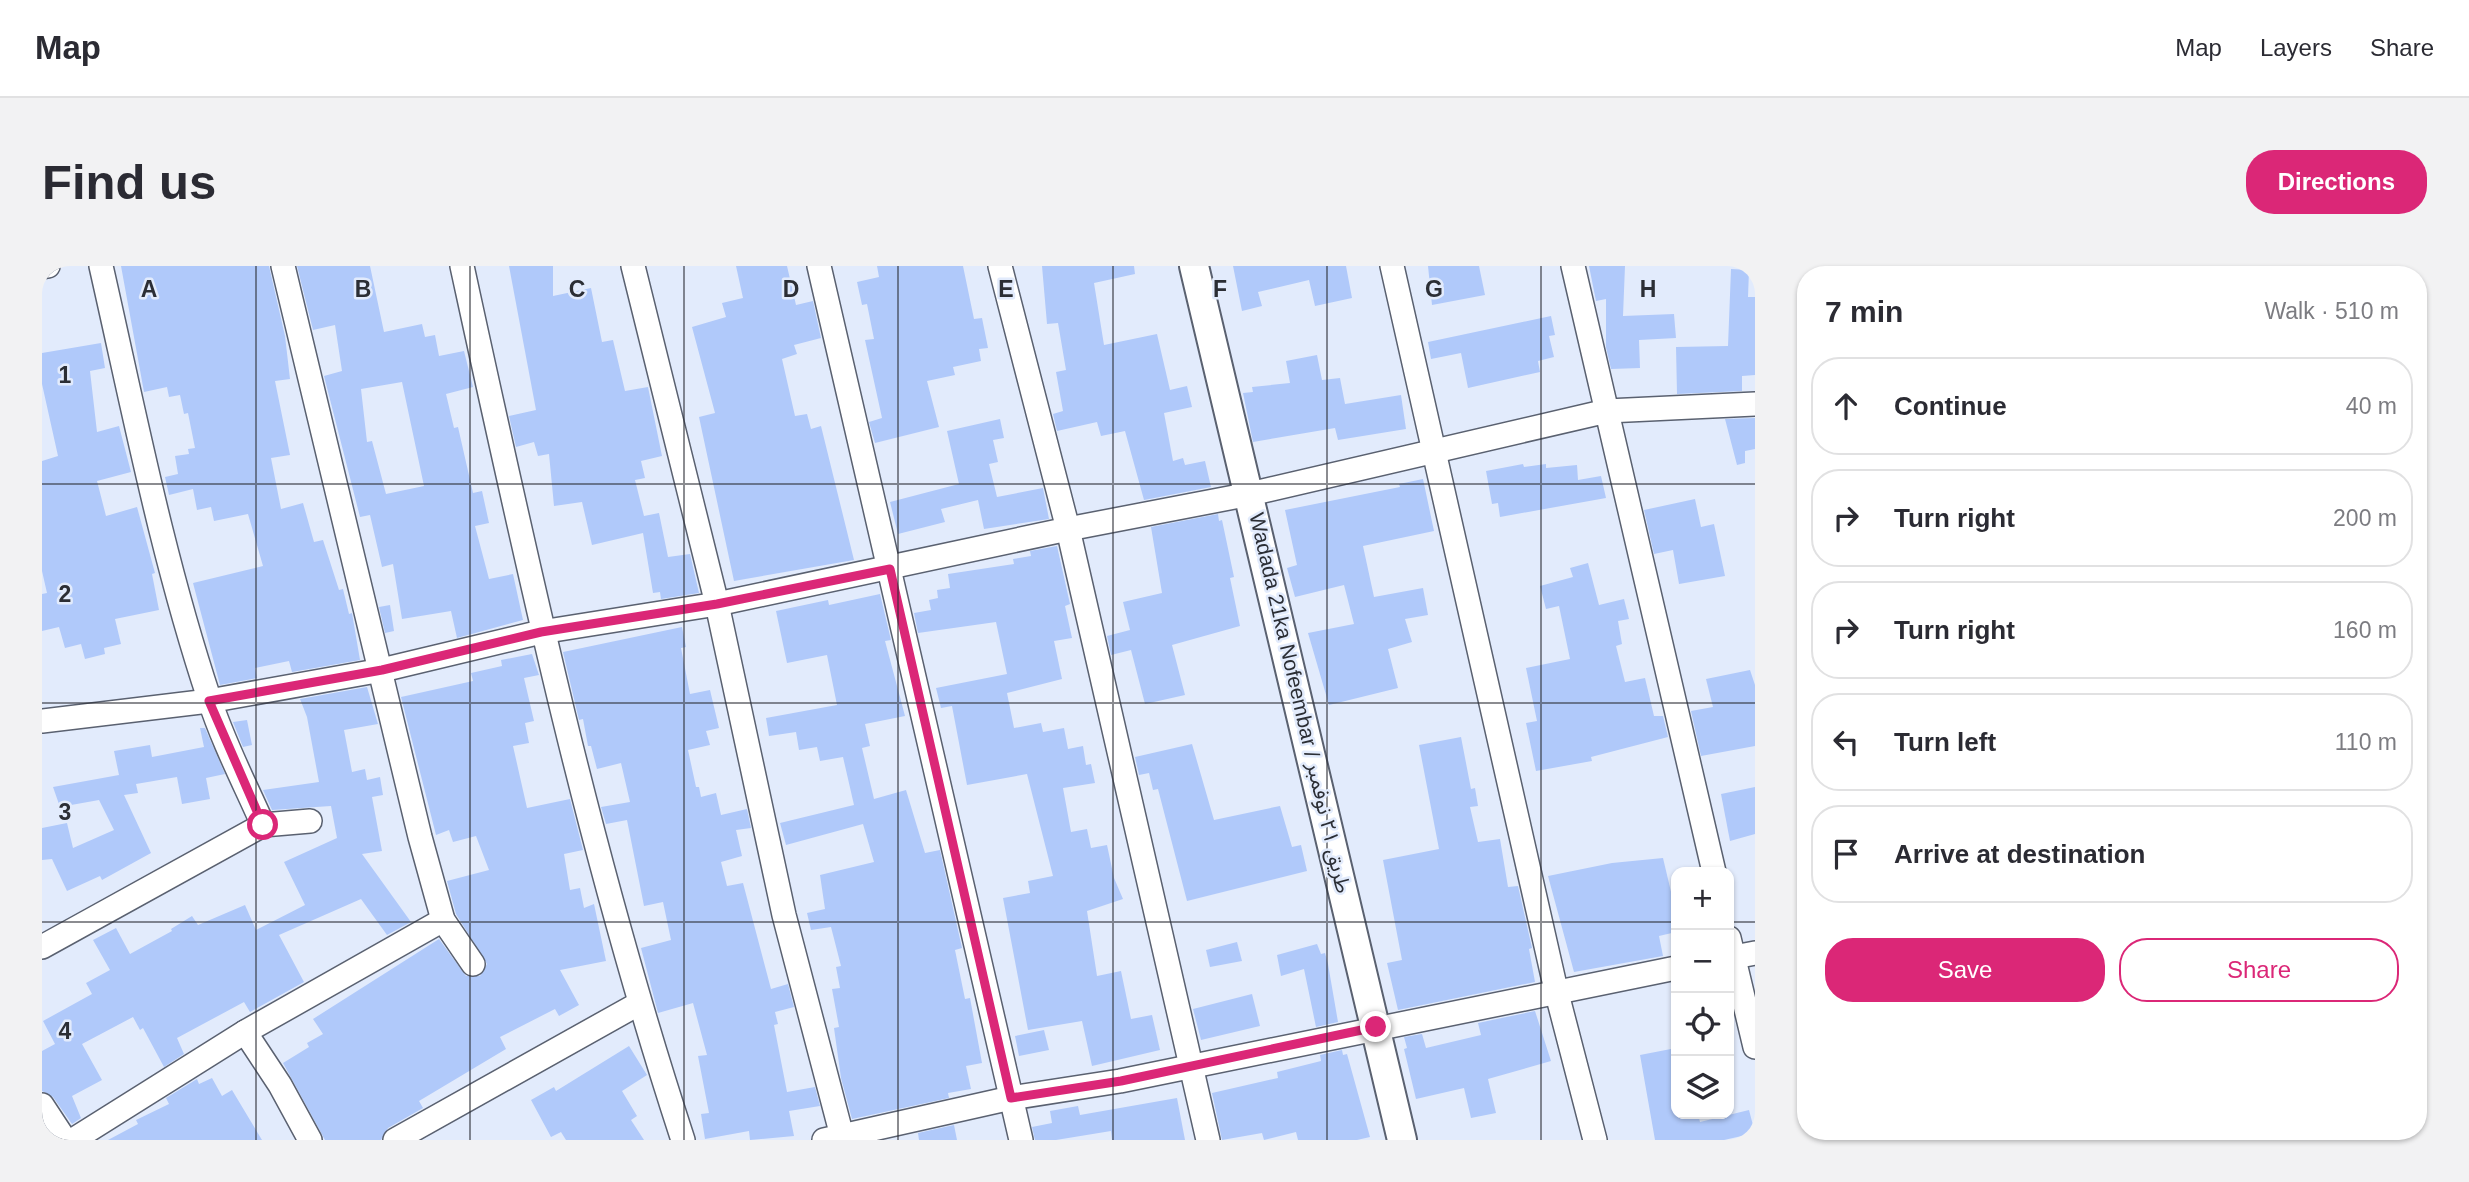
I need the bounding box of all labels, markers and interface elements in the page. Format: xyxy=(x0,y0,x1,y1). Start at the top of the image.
text: Map xyxy=(35,29,101,66)
text: Map xyxy=(2175,34,2222,61)
text: Layers xyxy=(2260,34,2332,61)
text: Share xyxy=(2370,34,2434,61)
button: Directions xyxy=(2246,150,2427,214)
text: Find us xyxy=(42,155,216,209)
text: A xyxy=(141,276,157,302)
text: B xyxy=(355,276,371,302)
text: C xyxy=(569,276,585,302)
text: D xyxy=(783,276,799,302)
text: E xyxy=(998,276,1014,302)
text: F xyxy=(1213,276,1227,302)
text: G xyxy=(1425,276,1443,302)
text: H xyxy=(1640,276,1656,302)
text: 7 min xyxy=(1825,295,1903,328)
text: Walk · 510 m xyxy=(2264,298,2399,324)
text: 1 xyxy=(59,362,72,388)
icon: ahead xyxy=(1827,387,1865,425)
text: Continue xyxy=(1894,391,2007,421)
text: 40 m xyxy=(2346,393,2397,419)
icon: right xyxy=(1827,499,1865,537)
text: Turn right xyxy=(1894,503,2015,533)
text: 200 m xyxy=(2333,505,2397,531)
street label: Wadada 21ka Nofeembar / طريق ٢١ نوفمبر xyxy=(1244,511,1356,896)
text: 2 xyxy=(59,581,71,607)
icon: right xyxy=(1827,611,1865,649)
text: Turn right xyxy=(1894,615,2015,645)
text: 160 m xyxy=(2333,617,2397,643)
icon: left xyxy=(1827,723,1865,761)
text: Turn left xyxy=(1894,727,1996,757)
text: 110 m xyxy=(2335,729,2397,755)
text: 3 xyxy=(59,799,71,825)
route start xyxy=(247,809,278,840)
icon: arrive xyxy=(1827,835,1865,873)
text: Arrive at destination xyxy=(1894,839,2145,869)
map controls xyxy=(1671,867,1734,1119)
button: + xyxy=(1671,867,1734,930)
button: − xyxy=(1671,930,1734,993)
button: Save xyxy=(1825,938,2105,1002)
button: Share xyxy=(2119,938,2399,1002)
button: locate xyxy=(1671,993,1734,1056)
route end xyxy=(1360,1011,1391,1042)
text: 4 xyxy=(59,1018,72,1044)
button: layers xyxy=(1671,1056,1734,1119)

